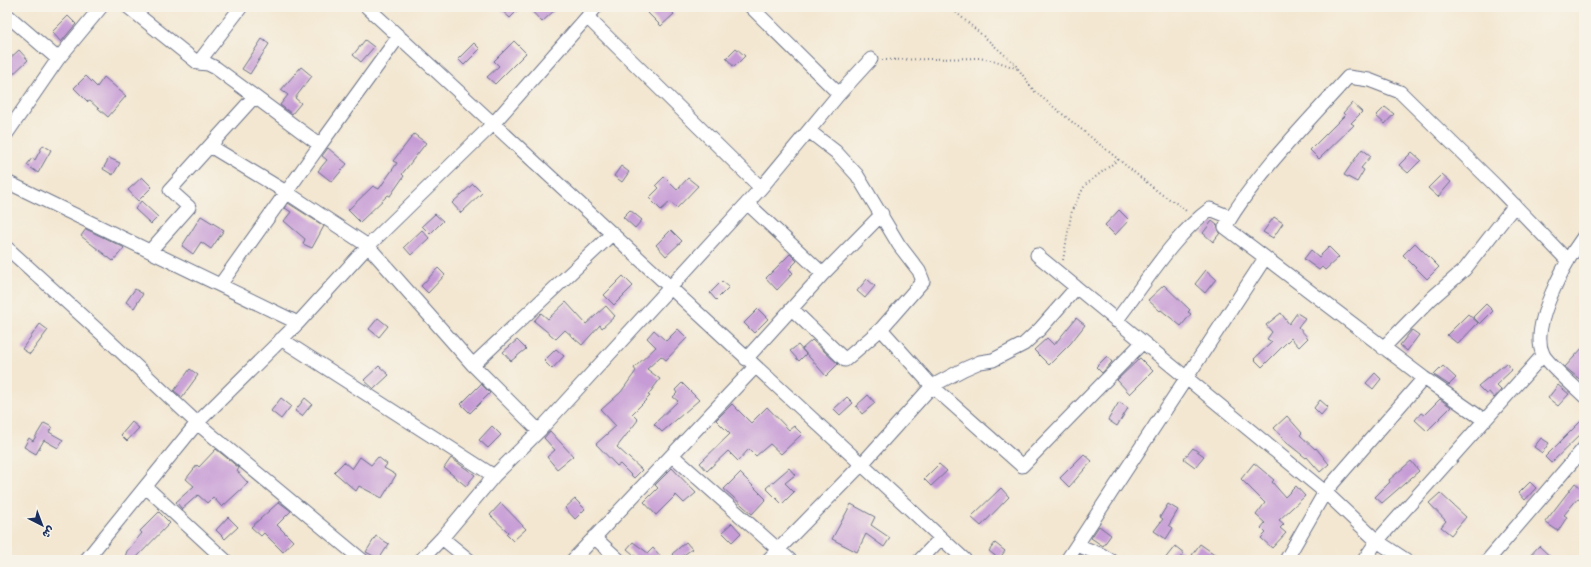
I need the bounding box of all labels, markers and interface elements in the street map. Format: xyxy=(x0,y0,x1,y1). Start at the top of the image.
north arrow xyxy=(22,505,62,545)
text: ش xyxy=(39,522,57,541)

